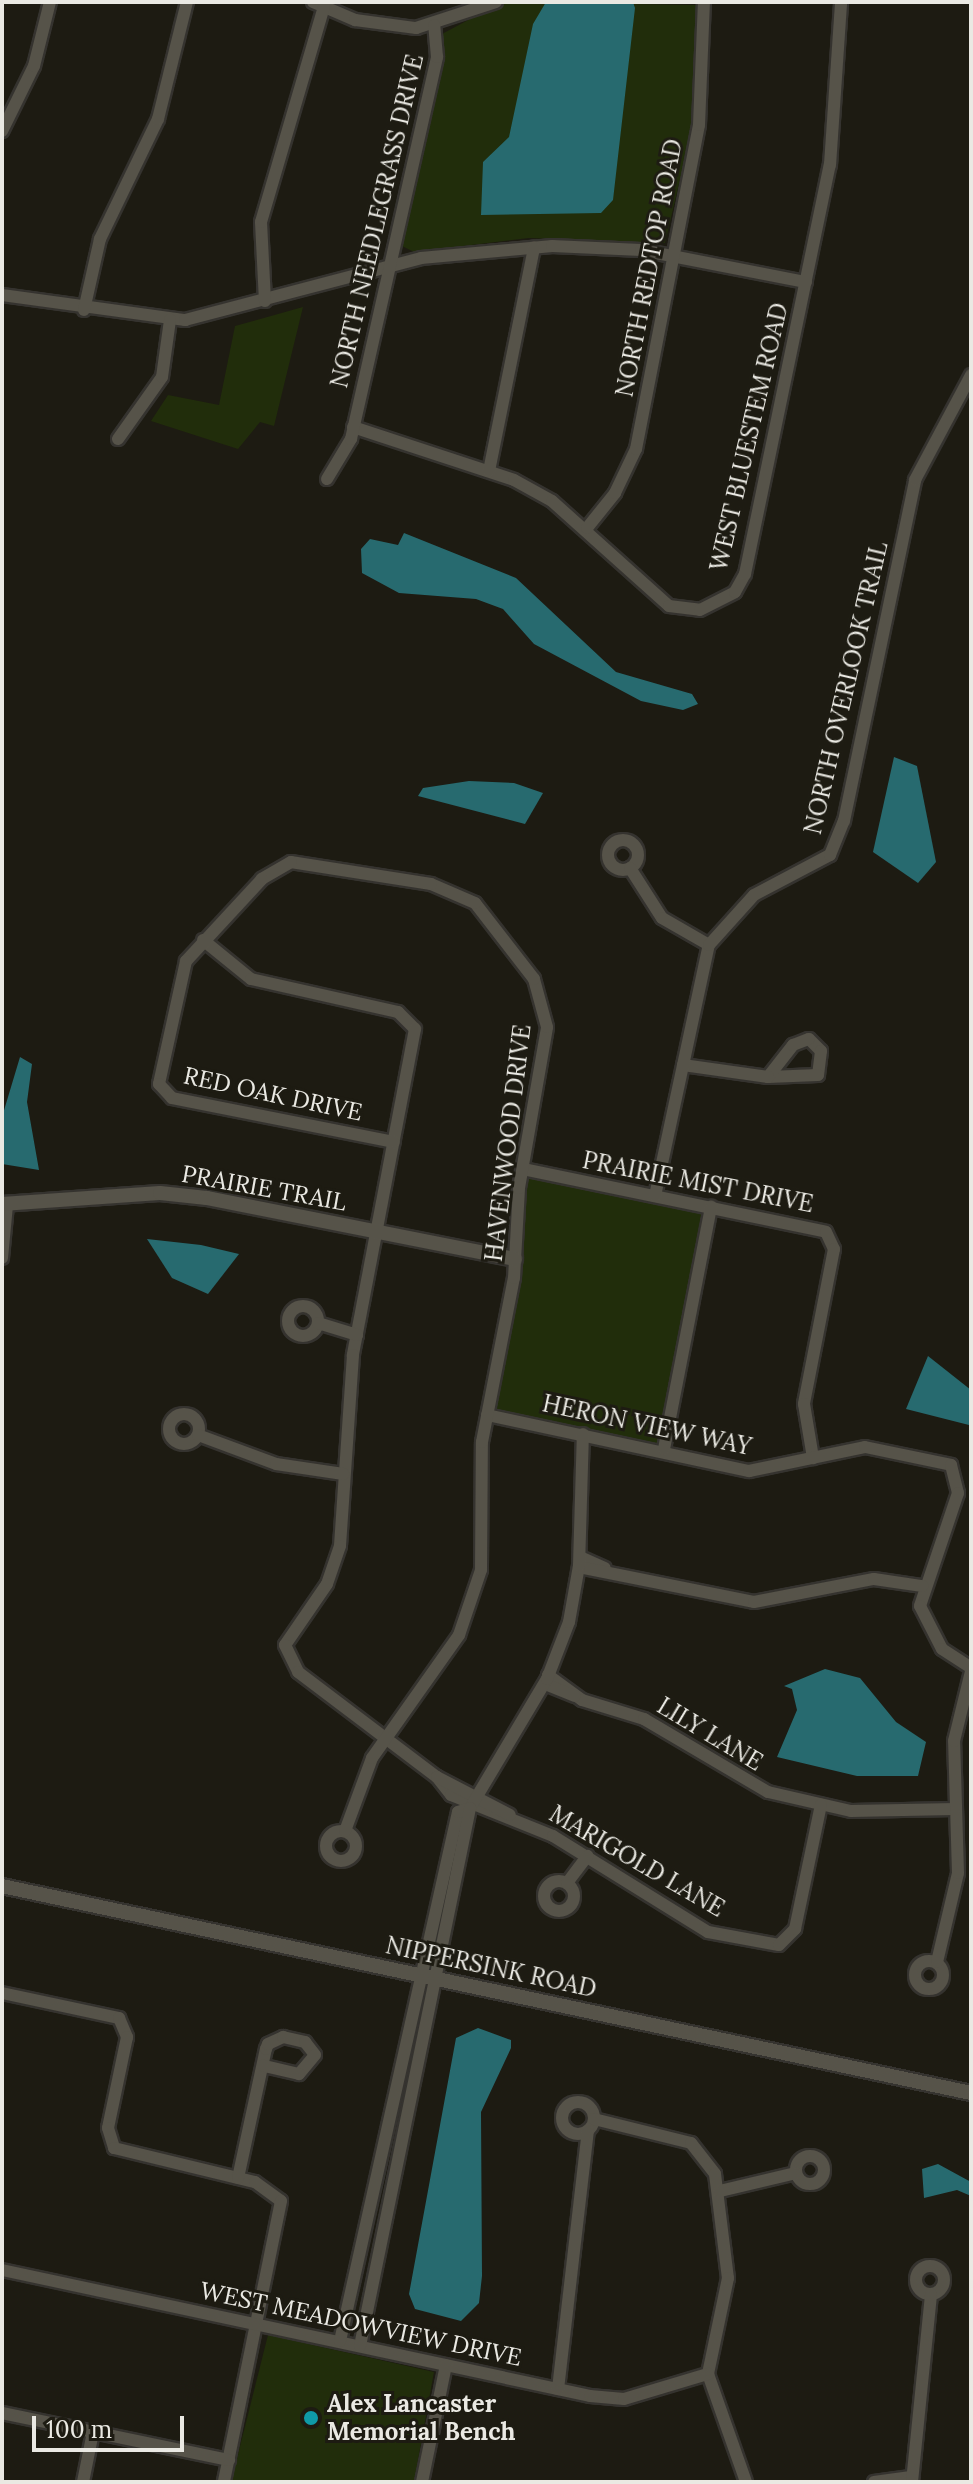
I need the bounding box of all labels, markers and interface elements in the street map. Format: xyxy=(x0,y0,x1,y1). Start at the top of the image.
street label: NORTH NEEDLEGRASS DRIVE xyxy=(325,51,429,391)
street label: NORTH REDTOP ROAD xyxy=(610,137,688,399)
street label: WEST BLUESTEM ROAD xyxy=(704,300,794,574)
street label: NORTH OVERLOOK TRAIL xyxy=(798,539,894,837)
street label: HAVENWOOD DRIVE xyxy=(479,1023,537,1263)
street label: RED OAK DRIVE xyxy=(181,1061,365,1127)
street label: PRAIRIE MIST DRIVE xyxy=(580,1145,816,1219)
street label: PRAIRIE TRAIL xyxy=(179,1159,349,1217)
street label: HERON VIEW WAY xyxy=(540,1389,754,1461)
street label: LILY LANE xyxy=(652,1691,768,1777)
street label: MARIGOLD LANE xyxy=(544,1799,730,1923)
street label: NIPPERSINK ROAD xyxy=(383,1931,599,2003)
street label: WEST MEADOWVIEW DRIVE xyxy=(198,2276,524,2372)
place label: Alex Lancaster Memorial Bench xyxy=(327,2390,516,2446)
scale bar xyxy=(36,2400,188,2450)
marker: Alex Lancaster Memorial Bench xyxy=(302,2409,320,2427)
text: 100 m xyxy=(46,2414,112,2445)

